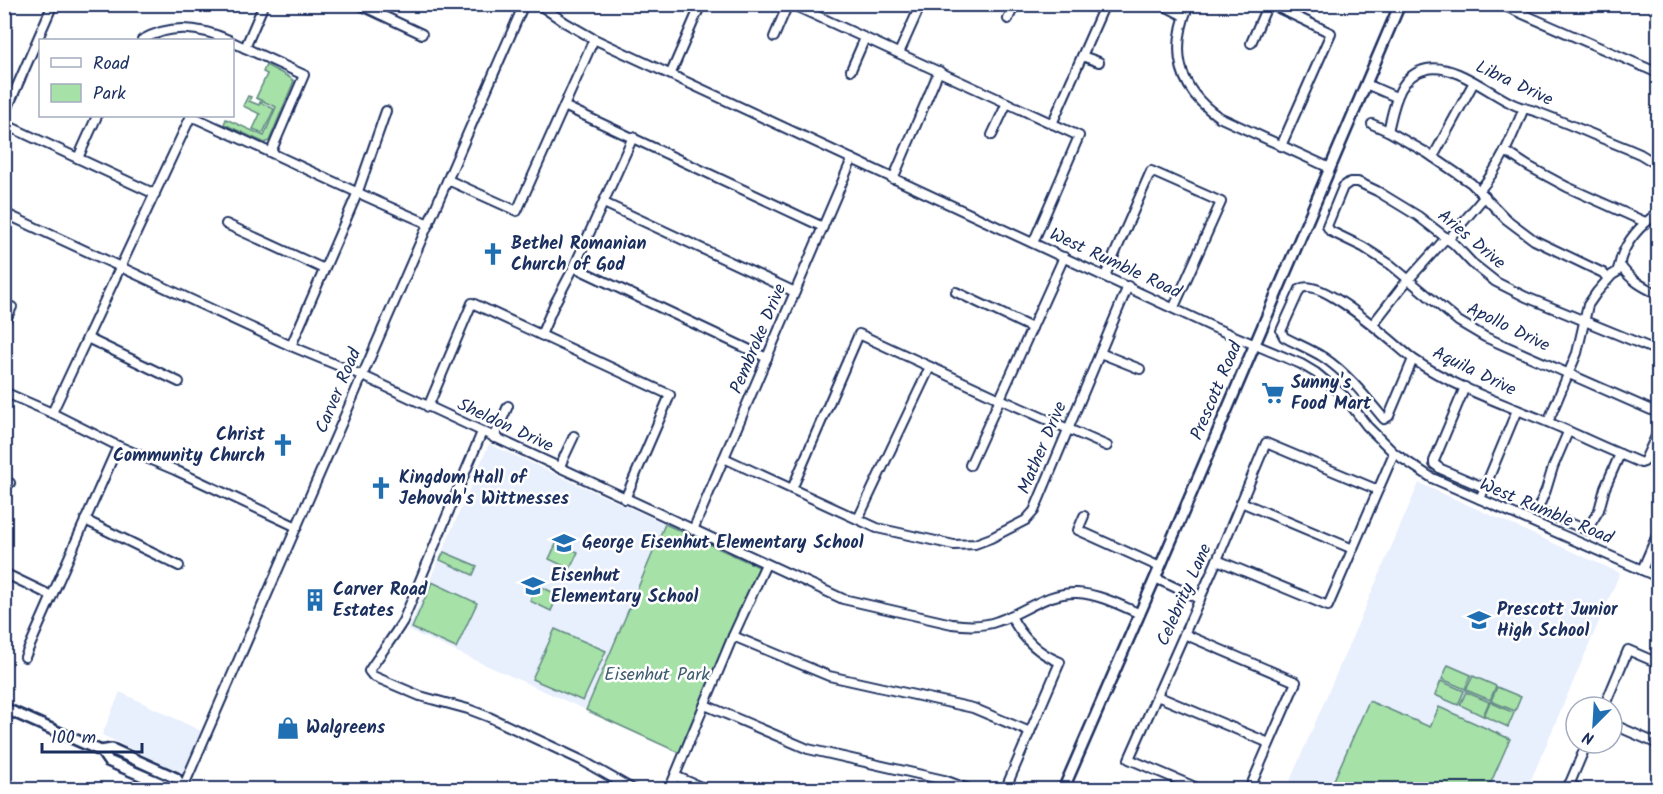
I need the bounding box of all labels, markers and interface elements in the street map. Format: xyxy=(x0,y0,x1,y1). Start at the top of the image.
legend xyxy=(39,39,234,117)
text: Road xyxy=(93,50,130,79)
street label: Libra Drive xyxy=(1470,53,1558,115)
text: Park xyxy=(93,80,126,109)
street label: Aries Drive xyxy=(1430,203,1512,277)
street label: West Rumble Road xyxy=(1044,221,1187,308)
place label: Bethel Romanian Church of God xyxy=(511,230,647,280)
church icon: Bethel Romanian Church of God xyxy=(480,241,506,267)
street label: Pembroke Drive xyxy=(723,279,795,399)
street label: Apollo Drive xyxy=(1461,295,1555,361)
street label: Prescott Road xyxy=(1183,336,1251,445)
street label: Aquila Drive xyxy=(1427,339,1521,405)
street label: Carver Road xyxy=(308,343,370,438)
place label: Sunny's Food Mart xyxy=(1291,369,1372,419)
supermarket icon: Sunny's Food Mart xyxy=(1260,380,1286,406)
street label: Sheldon Drive xyxy=(452,391,558,461)
street label: Mather Drive xyxy=(1010,397,1076,499)
place label: Christ Community Church xyxy=(113,421,266,471)
church icon: Christ Community Church xyxy=(270,432,296,458)
place label: Kingdom Hall of Jehovah's Wittnesses xyxy=(399,464,569,514)
street label: West Rumble Road xyxy=(1475,471,1618,554)
church icon: Kingdom Hall of Jehovah's Wittnesses xyxy=(368,475,394,501)
place label: George Eisenhut Elementary School xyxy=(582,529,864,558)
school or university icon: George Eisenhut Elementary School xyxy=(551,530,577,556)
street label: Celebrity Lane xyxy=(1149,539,1221,651)
place label: Eisenhut Elementary School xyxy=(551,562,698,612)
school or university icon: Eisenhut Elementary School xyxy=(520,573,546,599)
place label: Carver Road Estates xyxy=(333,576,428,626)
building icon: Carver Road Estates xyxy=(302,587,328,613)
place label: Prescott Junior High School xyxy=(1497,596,1619,646)
school or university icon: Prescott Junior High School xyxy=(1466,607,1492,633)
park label: Eisenhut Park xyxy=(604,661,710,690)
north arrow xyxy=(1564,695,1624,755)
place label: Walgreens xyxy=(306,714,386,743)
shop icon: Walgreens xyxy=(275,715,301,741)
scale bar xyxy=(42,716,142,754)
text: 100 m xyxy=(51,724,96,753)
text: N xyxy=(1579,724,1598,751)

